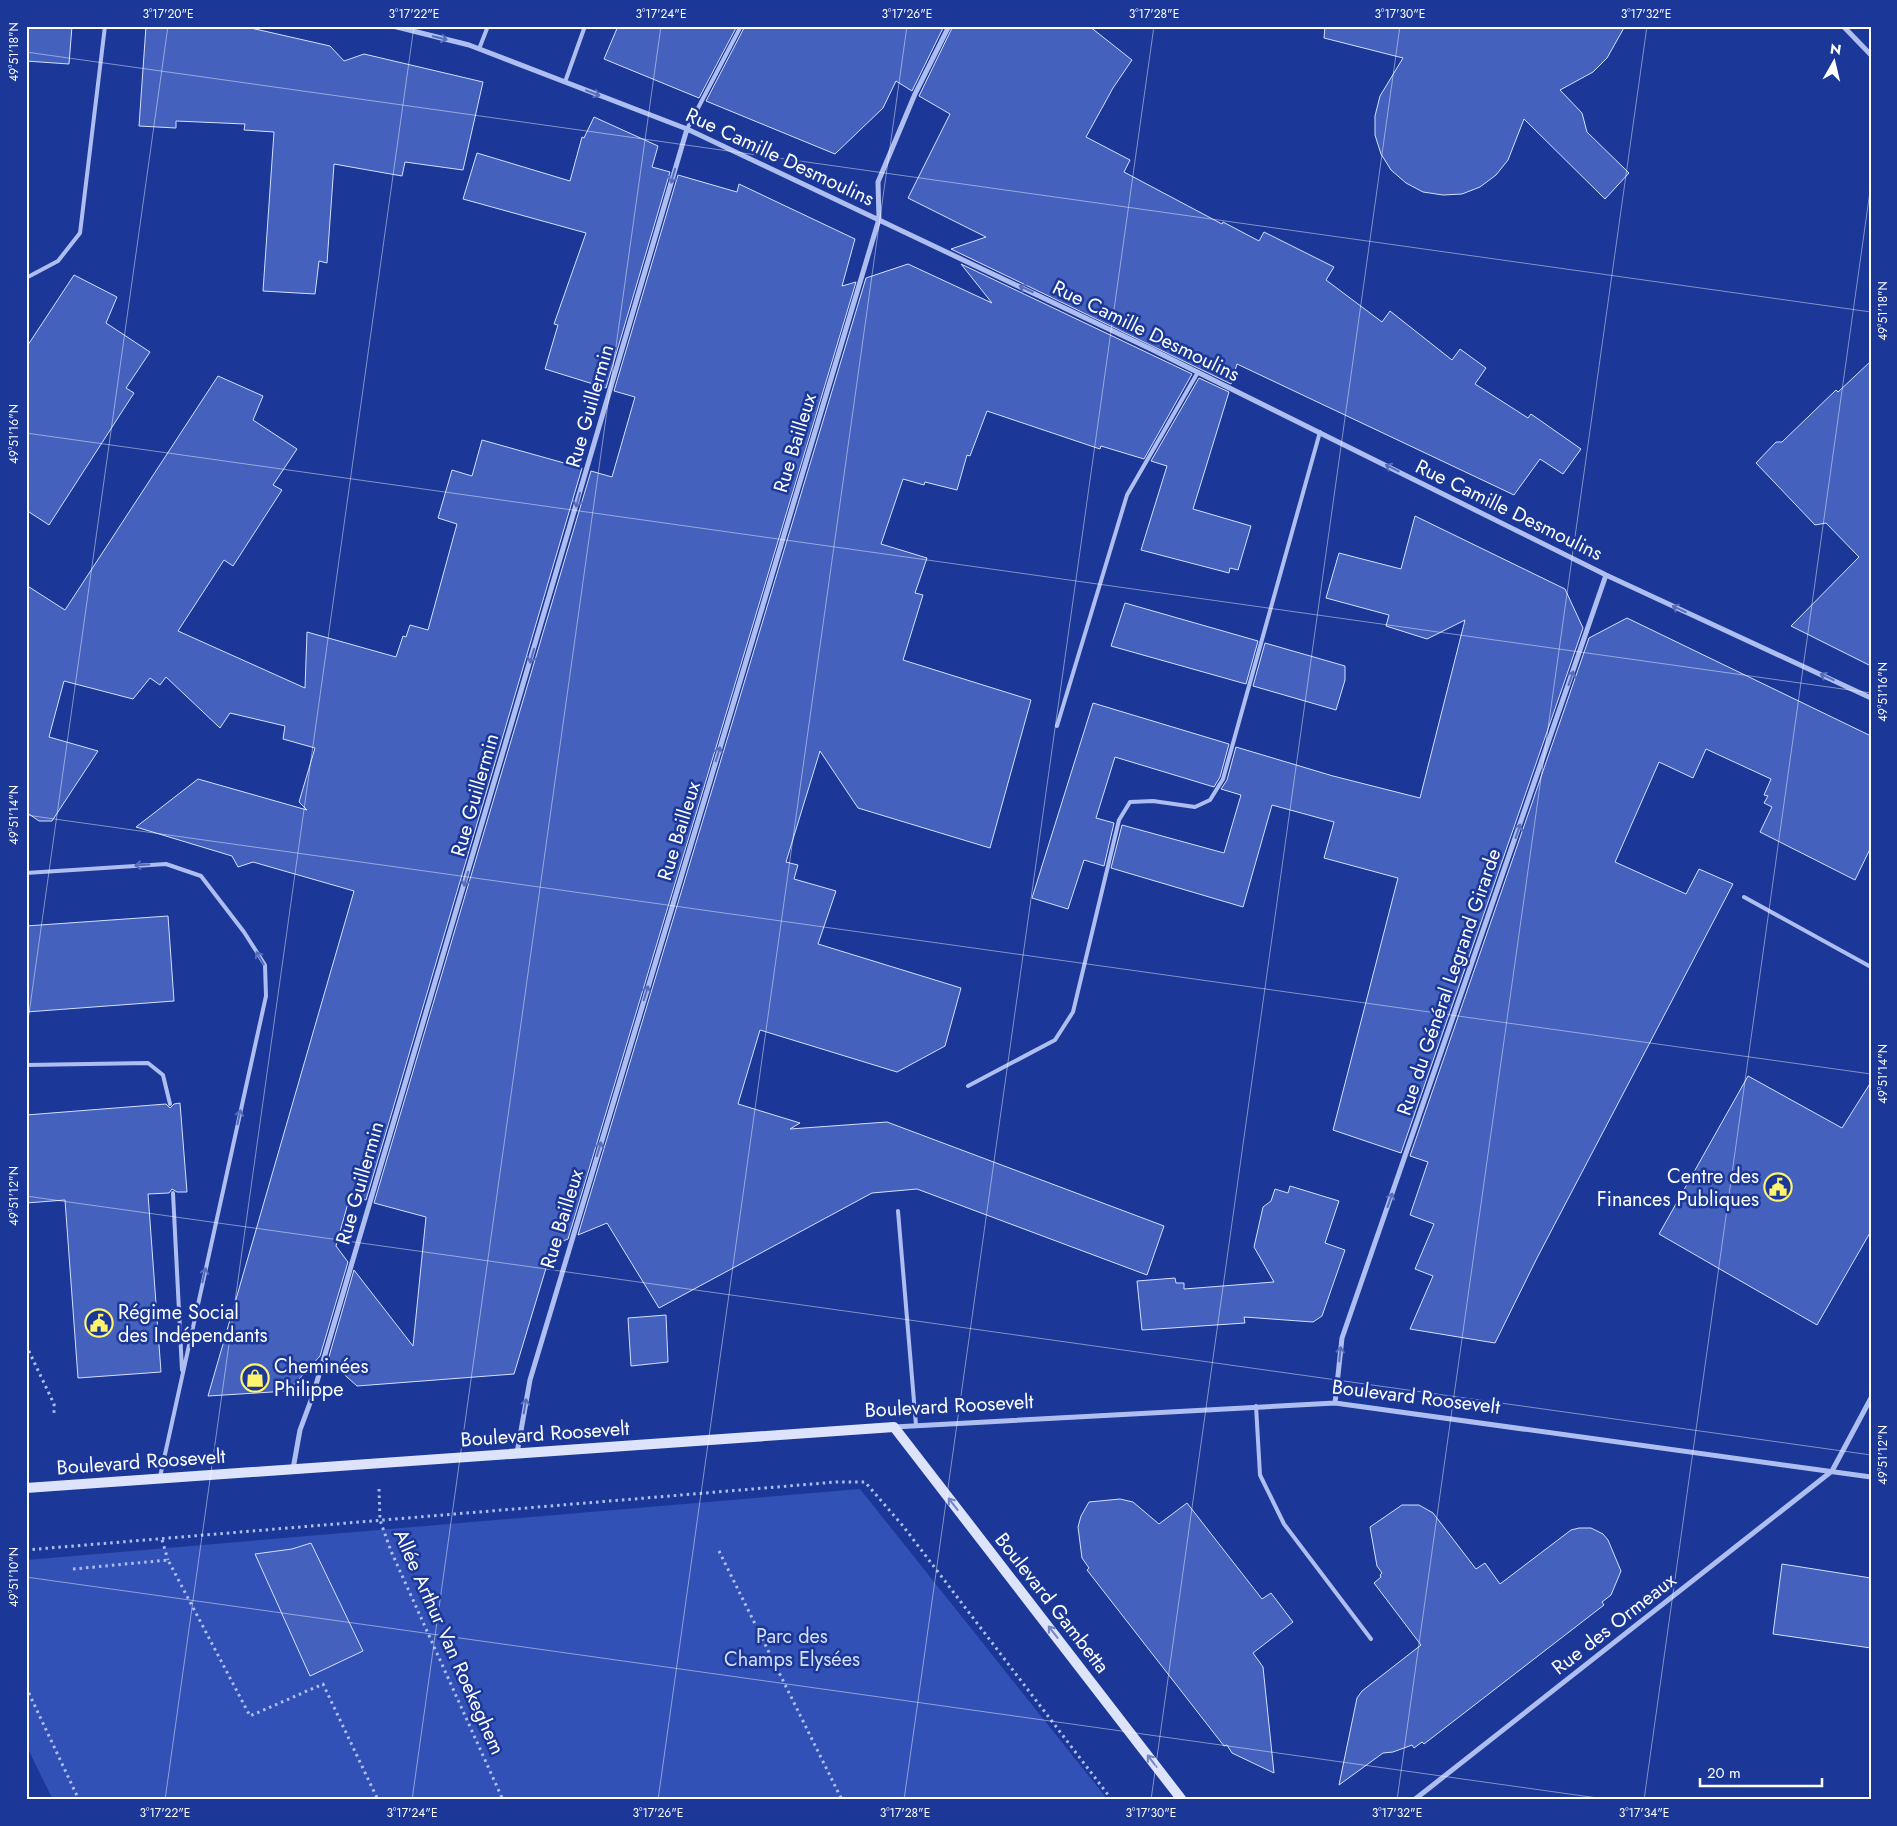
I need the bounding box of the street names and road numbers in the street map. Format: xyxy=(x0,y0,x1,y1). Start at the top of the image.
street label: Rue Camille Desmoulins xyxy=(681,101,879,213)
street label: Rue Camille Desmoulins xyxy=(1048,273,1244,389)
street label: Rue Guillermin xyxy=(559,341,621,471)
street label: Rue Bailleux xyxy=(766,389,824,496)
street label: Rue Camille Desmoulins xyxy=(1411,452,1607,568)
street label: Rue Guillermin xyxy=(444,730,506,860)
street label: Rue Bailleux xyxy=(650,777,708,884)
street label: Rue du Général Legrand Girarde xyxy=(1390,845,1508,1119)
street label: Rue Guillermin xyxy=(329,1118,391,1248)
street label: Rue Bailleux xyxy=(533,1165,591,1272)
street label: Boulevard Roosevelt xyxy=(1330,1372,1502,1422)
street label: Boulevard Roosevelt xyxy=(864,1387,1034,1425)
street label: Boulevard Roosevelt xyxy=(460,1414,631,1454)
street label: Boulevard Roosevelt xyxy=(56,1442,227,1482)
street label: Allée Arthur Van Roekeghem xyxy=(386,1525,512,1759)
street label: Boulevard Gambetta xyxy=(988,1527,1116,1679)
street label: Rue des Ormeaux xyxy=(1546,1566,1683,1682)

